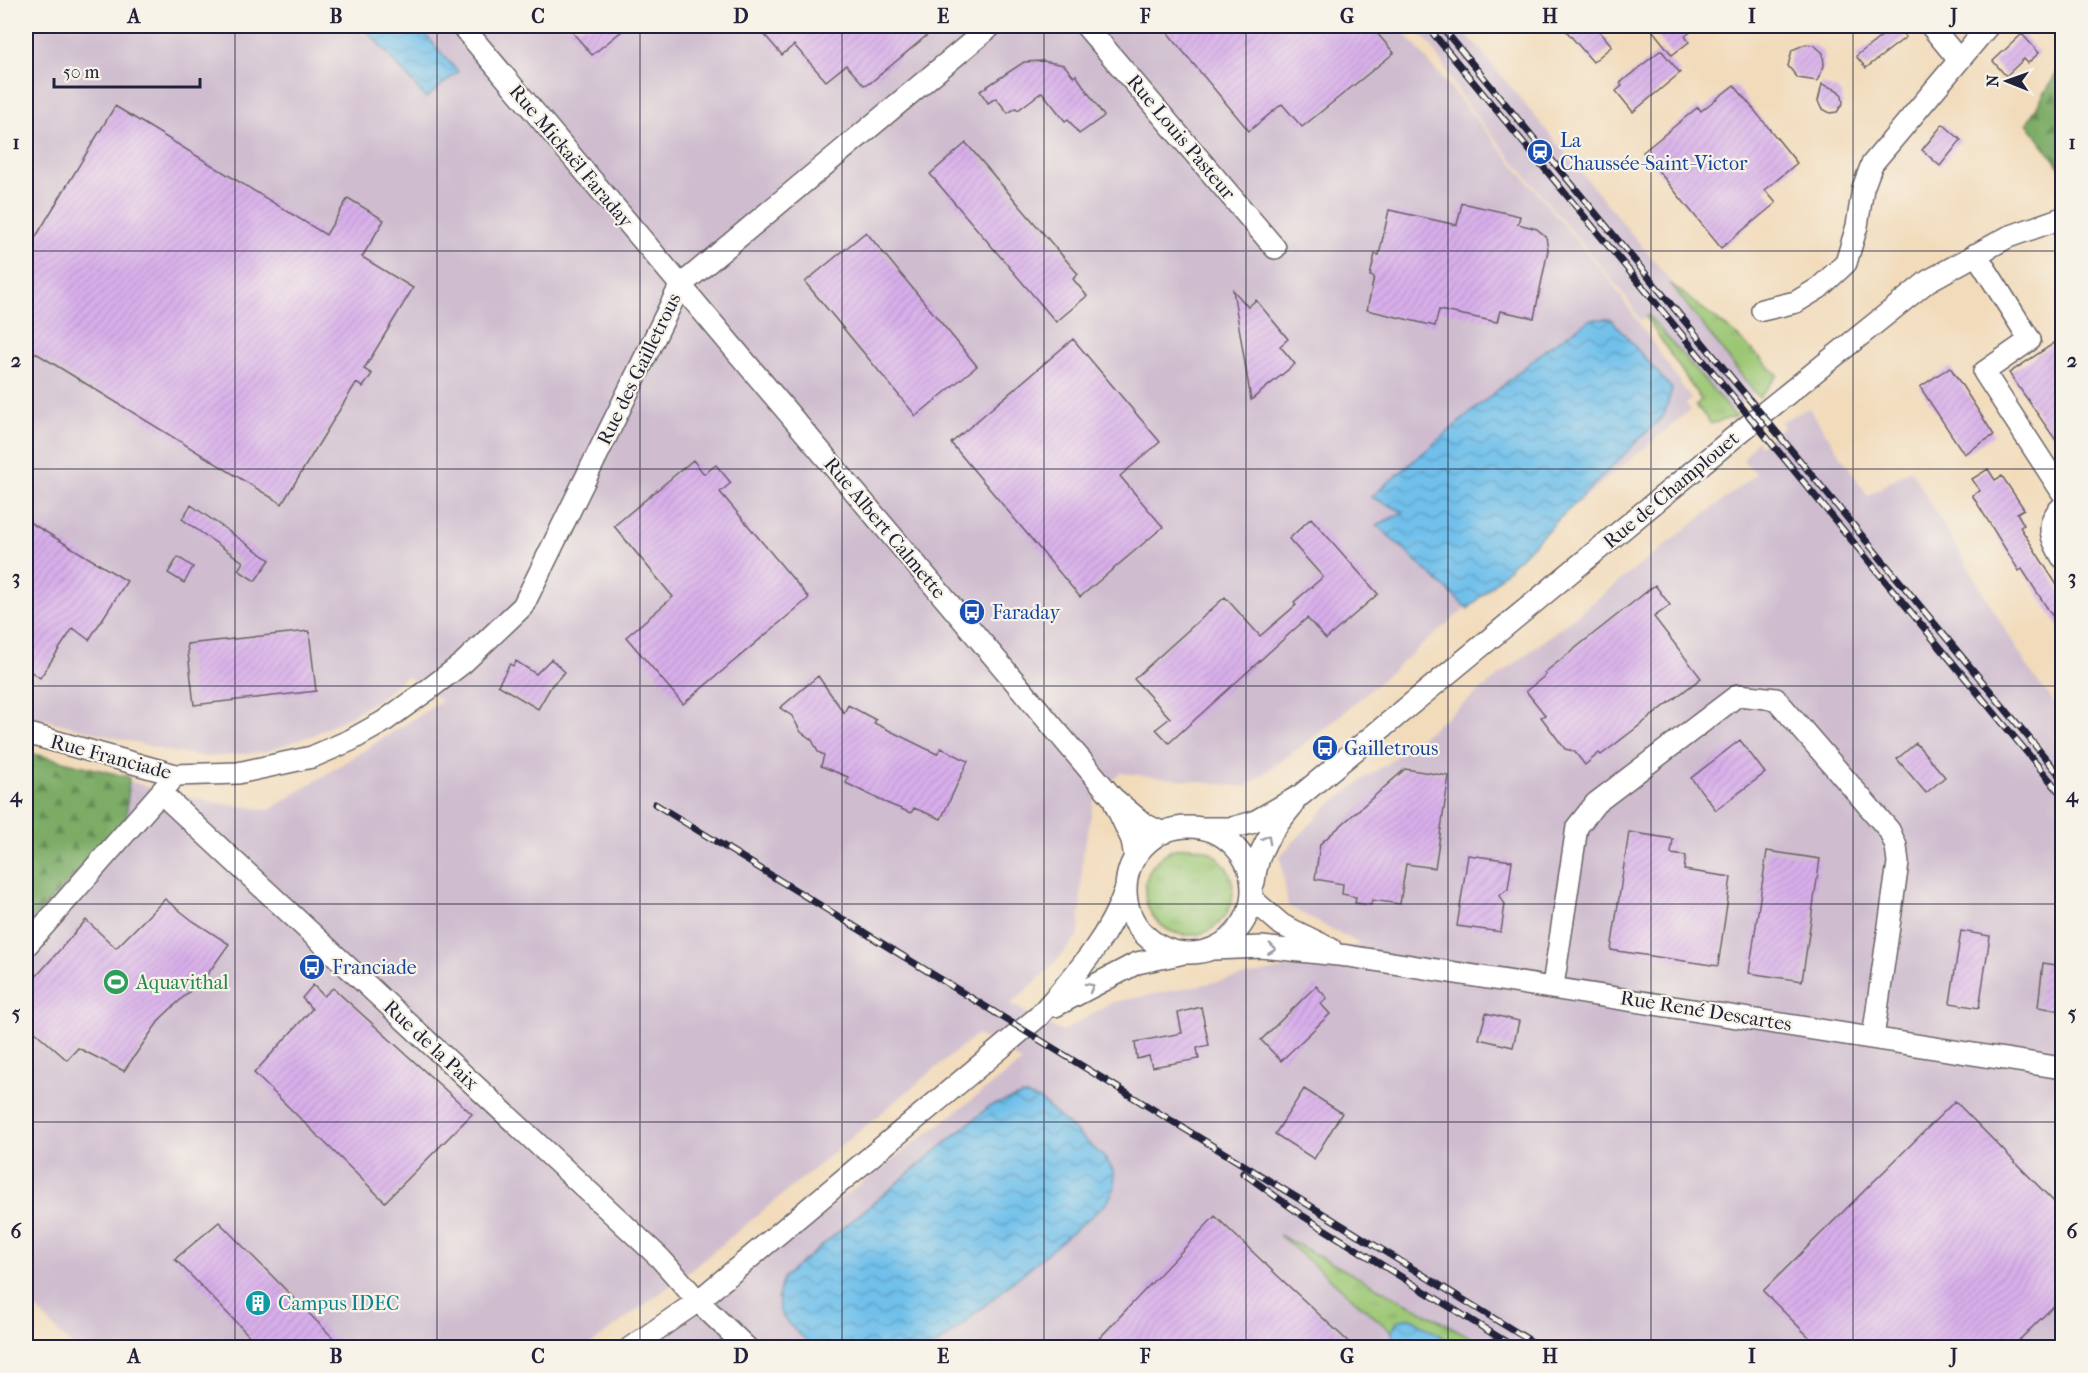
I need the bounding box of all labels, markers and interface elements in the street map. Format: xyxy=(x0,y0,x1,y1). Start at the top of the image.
text: A xyxy=(126,5,142,28)
text: B xyxy=(329,5,343,28)
text: C xyxy=(531,5,545,28)
text: D xyxy=(733,5,749,28)
text: E xyxy=(937,5,949,28)
text: F xyxy=(1139,5,1151,28)
text: G xyxy=(1340,5,1354,28)
text: H xyxy=(1542,5,1558,28)
text: I xyxy=(1748,5,1756,28)
text: J xyxy=(1948,5,1958,28)
scale bar xyxy=(54,51,200,89)
north arrow xyxy=(1977,51,2037,111)
text: 50 m xyxy=(63,62,100,83)
street label: Rue Louis Pasteur xyxy=(1122,70,1240,204)
text: N xyxy=(1983,74,2002,87)
street label: Rue Mickaël Faraday xyxy=(504,80,638,233)
place label: La Chaussée-Saint-Victor xyxy=(1560,129,1748,175)
text: 1 xyxy=(12,131,20,154)
text: 1 xyxy=(2068,131,2076,154)
station icon: La Chaussée-Saint-Victor xyxy=(1525,137,1555,167)
street label: Rue des Gailletrous xyxy=(592,289,686,449)
text: 2 xyxy=(11,349,21,372)
text: 2 xyxy=(2067,349,2077,372)
street label: Rue de Champlouet xyxy=(1599,427,1743,553)
street label: Rue Albert Calmette xyxy=(819,453,951,603)
text: 3 xyxy=(12,566,20,589)
text: 3 xyxy=(2068,566,2076,589)
bus stop icon: Faraday xyxy=(957,597,987,627)
place label: Faraday xyxy=(992,601,1061,624)
street label: Rue Franciade xyxy=(48,730,174,784)
bus stop icon: Gailletrous xyxy=(1310,733,1340,763)
place label: Gailletrous xyxy=(1344,737,1438,760)
text: 4 xyxy=(9,784,23,808)
text: 4 xyxy=(2065,784,2079,808)
one-way arrow xyxy=(1260,835,1271,845)
one-way arrow xyxy=(1267,942,1277,954)
bus stop icon: Franciade xyxy=(297,952,327,982)
place label: Franciade xyxy=(332,956,417,979)
sports icon: Aquavithal xyxy=(101,967,131,997)
place label: Aquavithal xyxy=(135,971,229,994)
one-way arrow xyxy=(1084,983,1094,994)
street label: Rue René Descartes xyxy=(1619,986,1793,1036)
street label: Rue de la Paix xyxy=(379,995,484,1095)
text: 5 xyxy=(12,1002,21,1025)
text: 5 xyxy=(2068,1002,2077,1025)
text: 6 xyxy=(11,1220,23,1243)
text: 6 xyxy=(2067,1220,2079,1243)
building icon: Campus IDEC xyxy=(243,1288,273,1318)
place label: Campus IDEC xyxy=(278,1292,400,1315)
text: A xyxy=(126,1345,142,1368)
text: B xyxy=(329,1345,343,1368)
text: C xyxy=(531,1345,545,1368)
text: D xyxy=(733,1345,749,1368)
text: E xyxy=(937,1345,949,1368)
text: F xyxy=(1139,1345,1151,1368)
text: G xyxy=(1340,1345,1354,1368)
text: H xyxy=(1542,1345,1558,1368)
text: I xyxy=(1748,1345,1756,1368)
text: J xyxy=(1948,1345,1958,1368)

